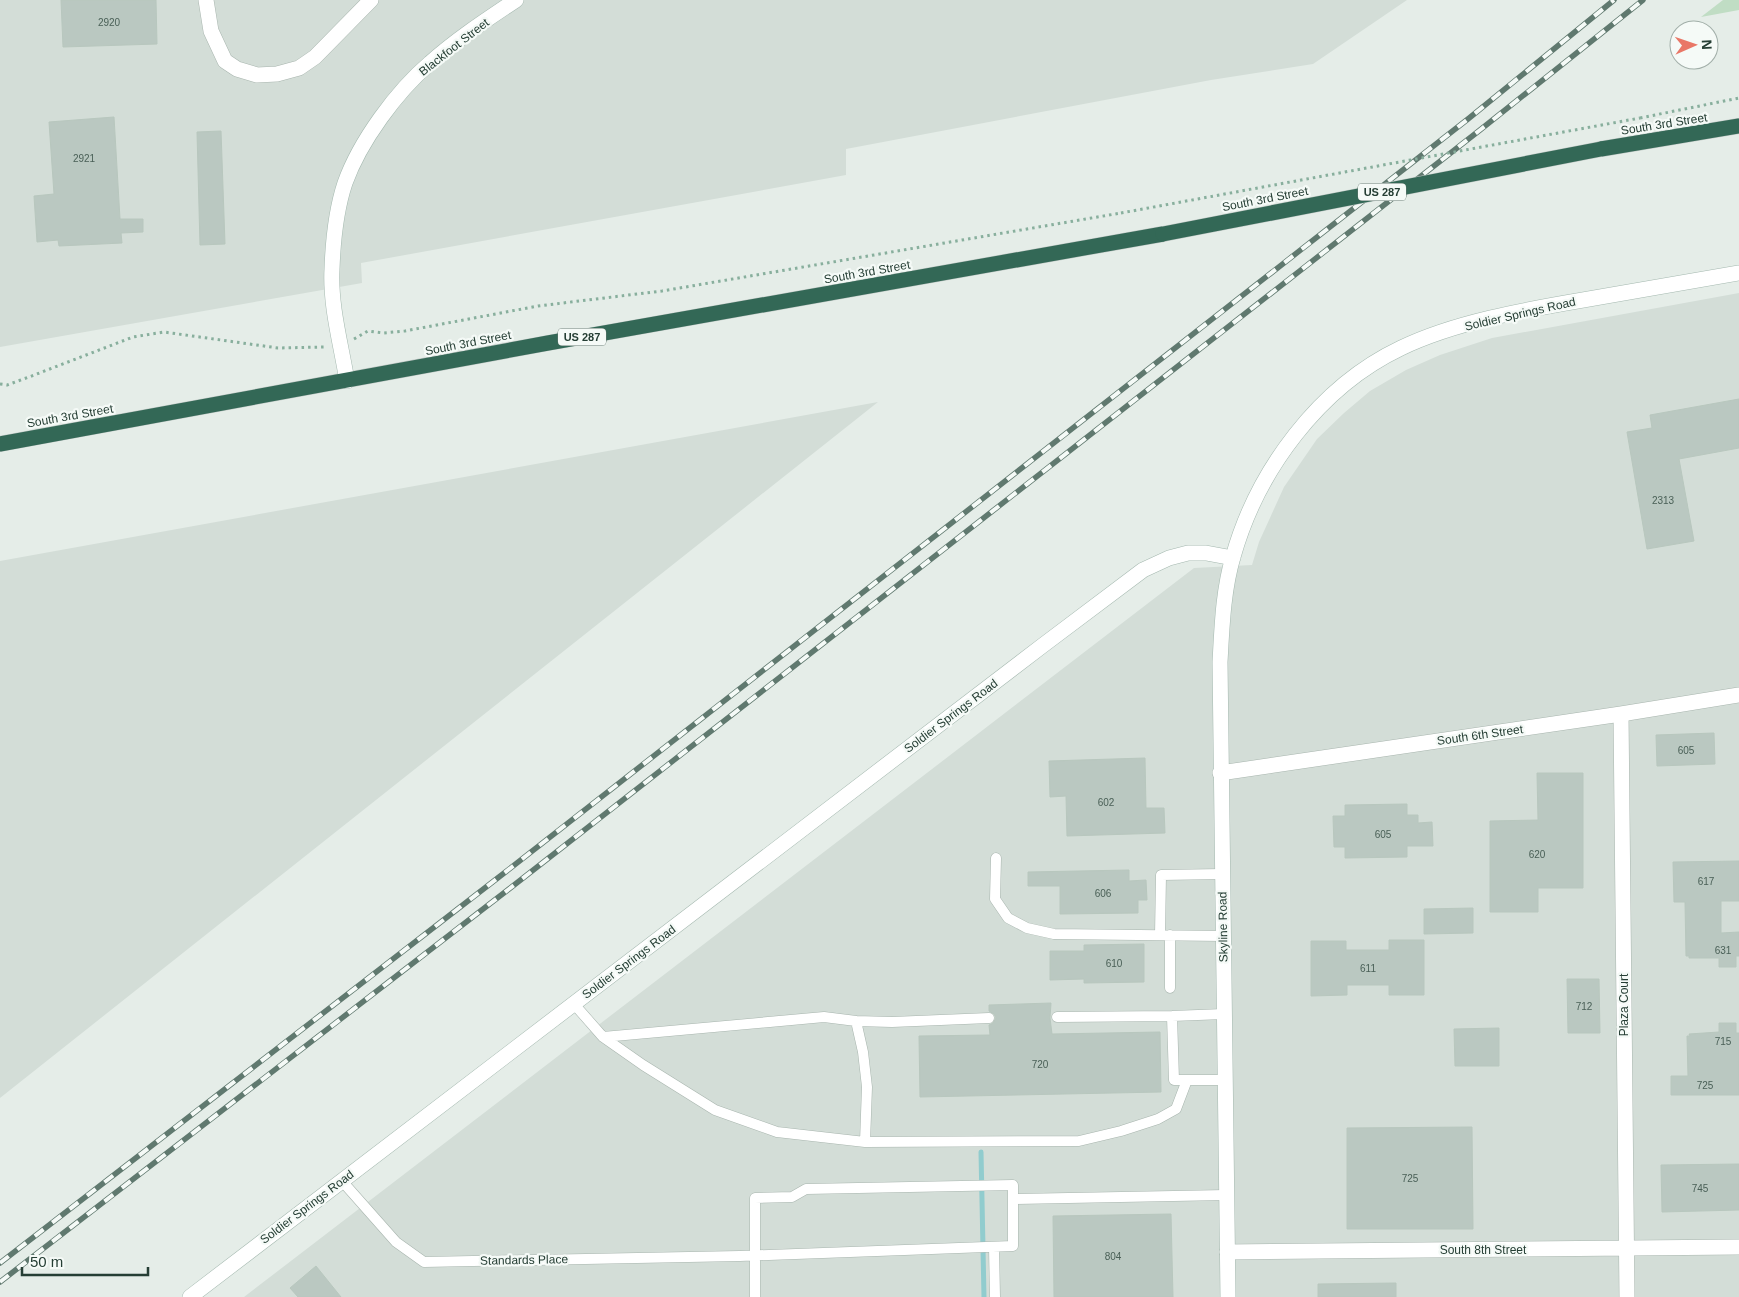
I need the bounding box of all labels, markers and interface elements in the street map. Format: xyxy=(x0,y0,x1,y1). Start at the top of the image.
street label: Blackfoot Street xyxy=(416,15,492,79)
house number: 2920 xyxy=(98,17,121,28)
north arrow xyxy=(1669,20,1719,70)
text: N xyxy=(1699,39,1715,50)
street label: South 3rd Street xyxy=(1620,110,1709,138)
house number: 2921 xyxy=(73,153,96,164)
road number: US 287 xyxy=(1358,183,1406,200)
street label: South 3rd Street xyxy=(1221,184,1310,214)
street label: South 3rd Street xyxy=(823,257,912,286)
street label: Soldier Springs Road xyxy=(1463,294,1577,334)
street label: South 3rd Street xyxy=(424,328,513,358)
road number: US 287 xyxy=(558,328,606,346)
street label: South 3rd Street xyxy=(26,401,115,430)
house number: 2313 xyxy=(1652,495,1675,506)
street label: Soldier Springs Road xyxy=(902,676,1000,756)
street label: South 6th Street xyxy=(1436,722,1525,748)
house number: 605 xyxy=(1678,745,1695,756)
house number: 602 xyxy=(1098,797,1115,808)
house number: 605 xyxy=(1375,829,1392,840)
house number: 620 xyxy=(1529,849,1546,860)
house number: 617 xyxy=(1698,876,1715,887)
house number: 606 xyxy=(1095,888,1112,899)
street label: Skyline Road xyxy=(1215,892,1231,962)
street label: Soldier Springs Road xyxy=(580,922,678,1002)
house number: 631 xyxy=(1715,945,1732,956)
house number: 610 xyxy=(1106,958,1123,969)
house number: 611 xyxy=(1360,963,1376,974)
street label: Plaza Court xyxy=(1617,973,1631,1036)
house number: 712 xyxy=(1576,1001,1593,1012)
house number: 715 xyxy=(1715,1036,1732,1047)
house number: 720 xyxy=(1032,1059,1049,1070)
house number: 725 xyxy=(1697,1080,1714,1091)
street label: Soldier Springs Road xyxy=(258,1167,356,1247)
house number: 725 xyxy=(1402,1173,1419,1184)
house number: 745 xyxy=(1692,1183,1709,1194)
street label: South 8th Street xyxy=(1440,1243,1527,1257)
scale bar xyxy=(22,1244,149,1276)
house number: 804 xyxy=(1105,1251,1122,1262)
street label: Standards Place xyxy=(480,1252,568,1268)
text: 50 m xyxy=(30,1253,63,1270)

